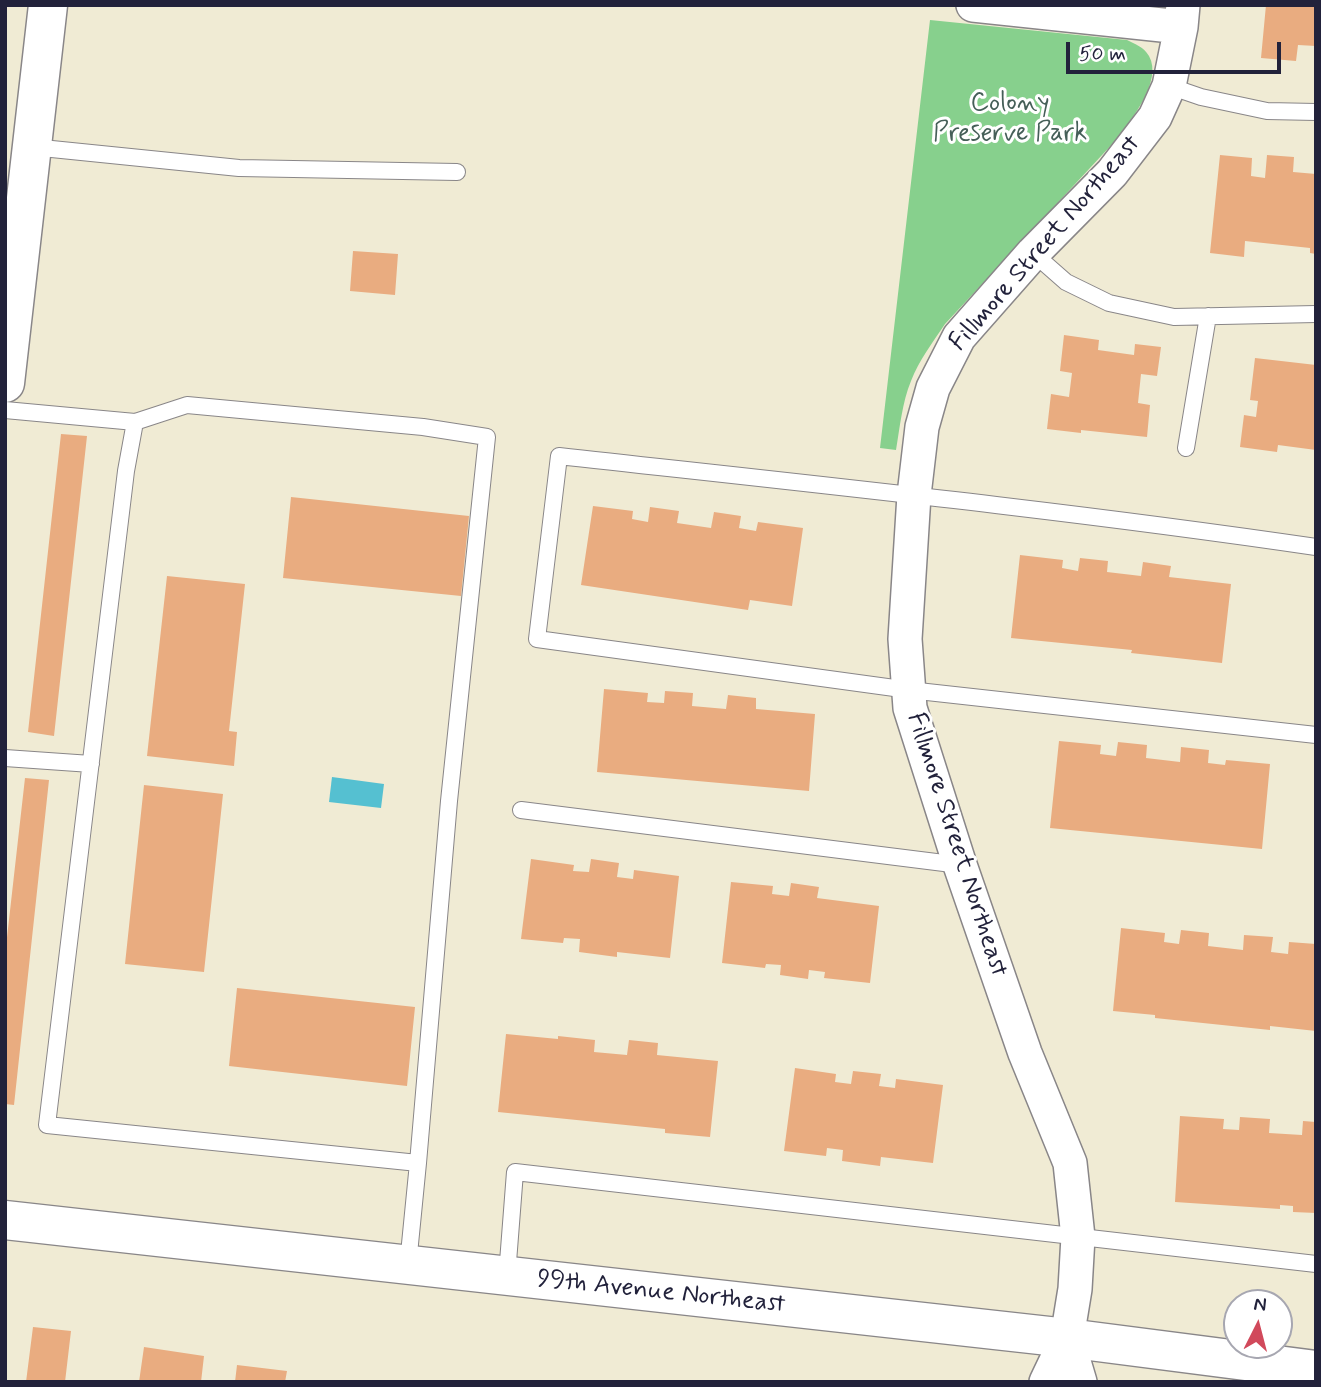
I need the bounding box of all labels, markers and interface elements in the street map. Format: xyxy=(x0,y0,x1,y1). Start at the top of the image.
scale bar xyxy=(1069,28,1284,72)
text: 50 m xyxy=(1079,40,1126,68)
park label: Colony Preserve Park xyxy=(933,89,1087,150)
street label: Fillmore Street Northeast xyxy=(944,130,1148,358)
street label: Fillmore Street Northeast xyxy=(899,709,1013,981)
street label: 99th Avenue Northeast xyxy=(535,1264,787,1322)
north arrow xyxy=(1223,1289,1293,1359)
text: N xyxy=(1252,1292,1268,1318)

